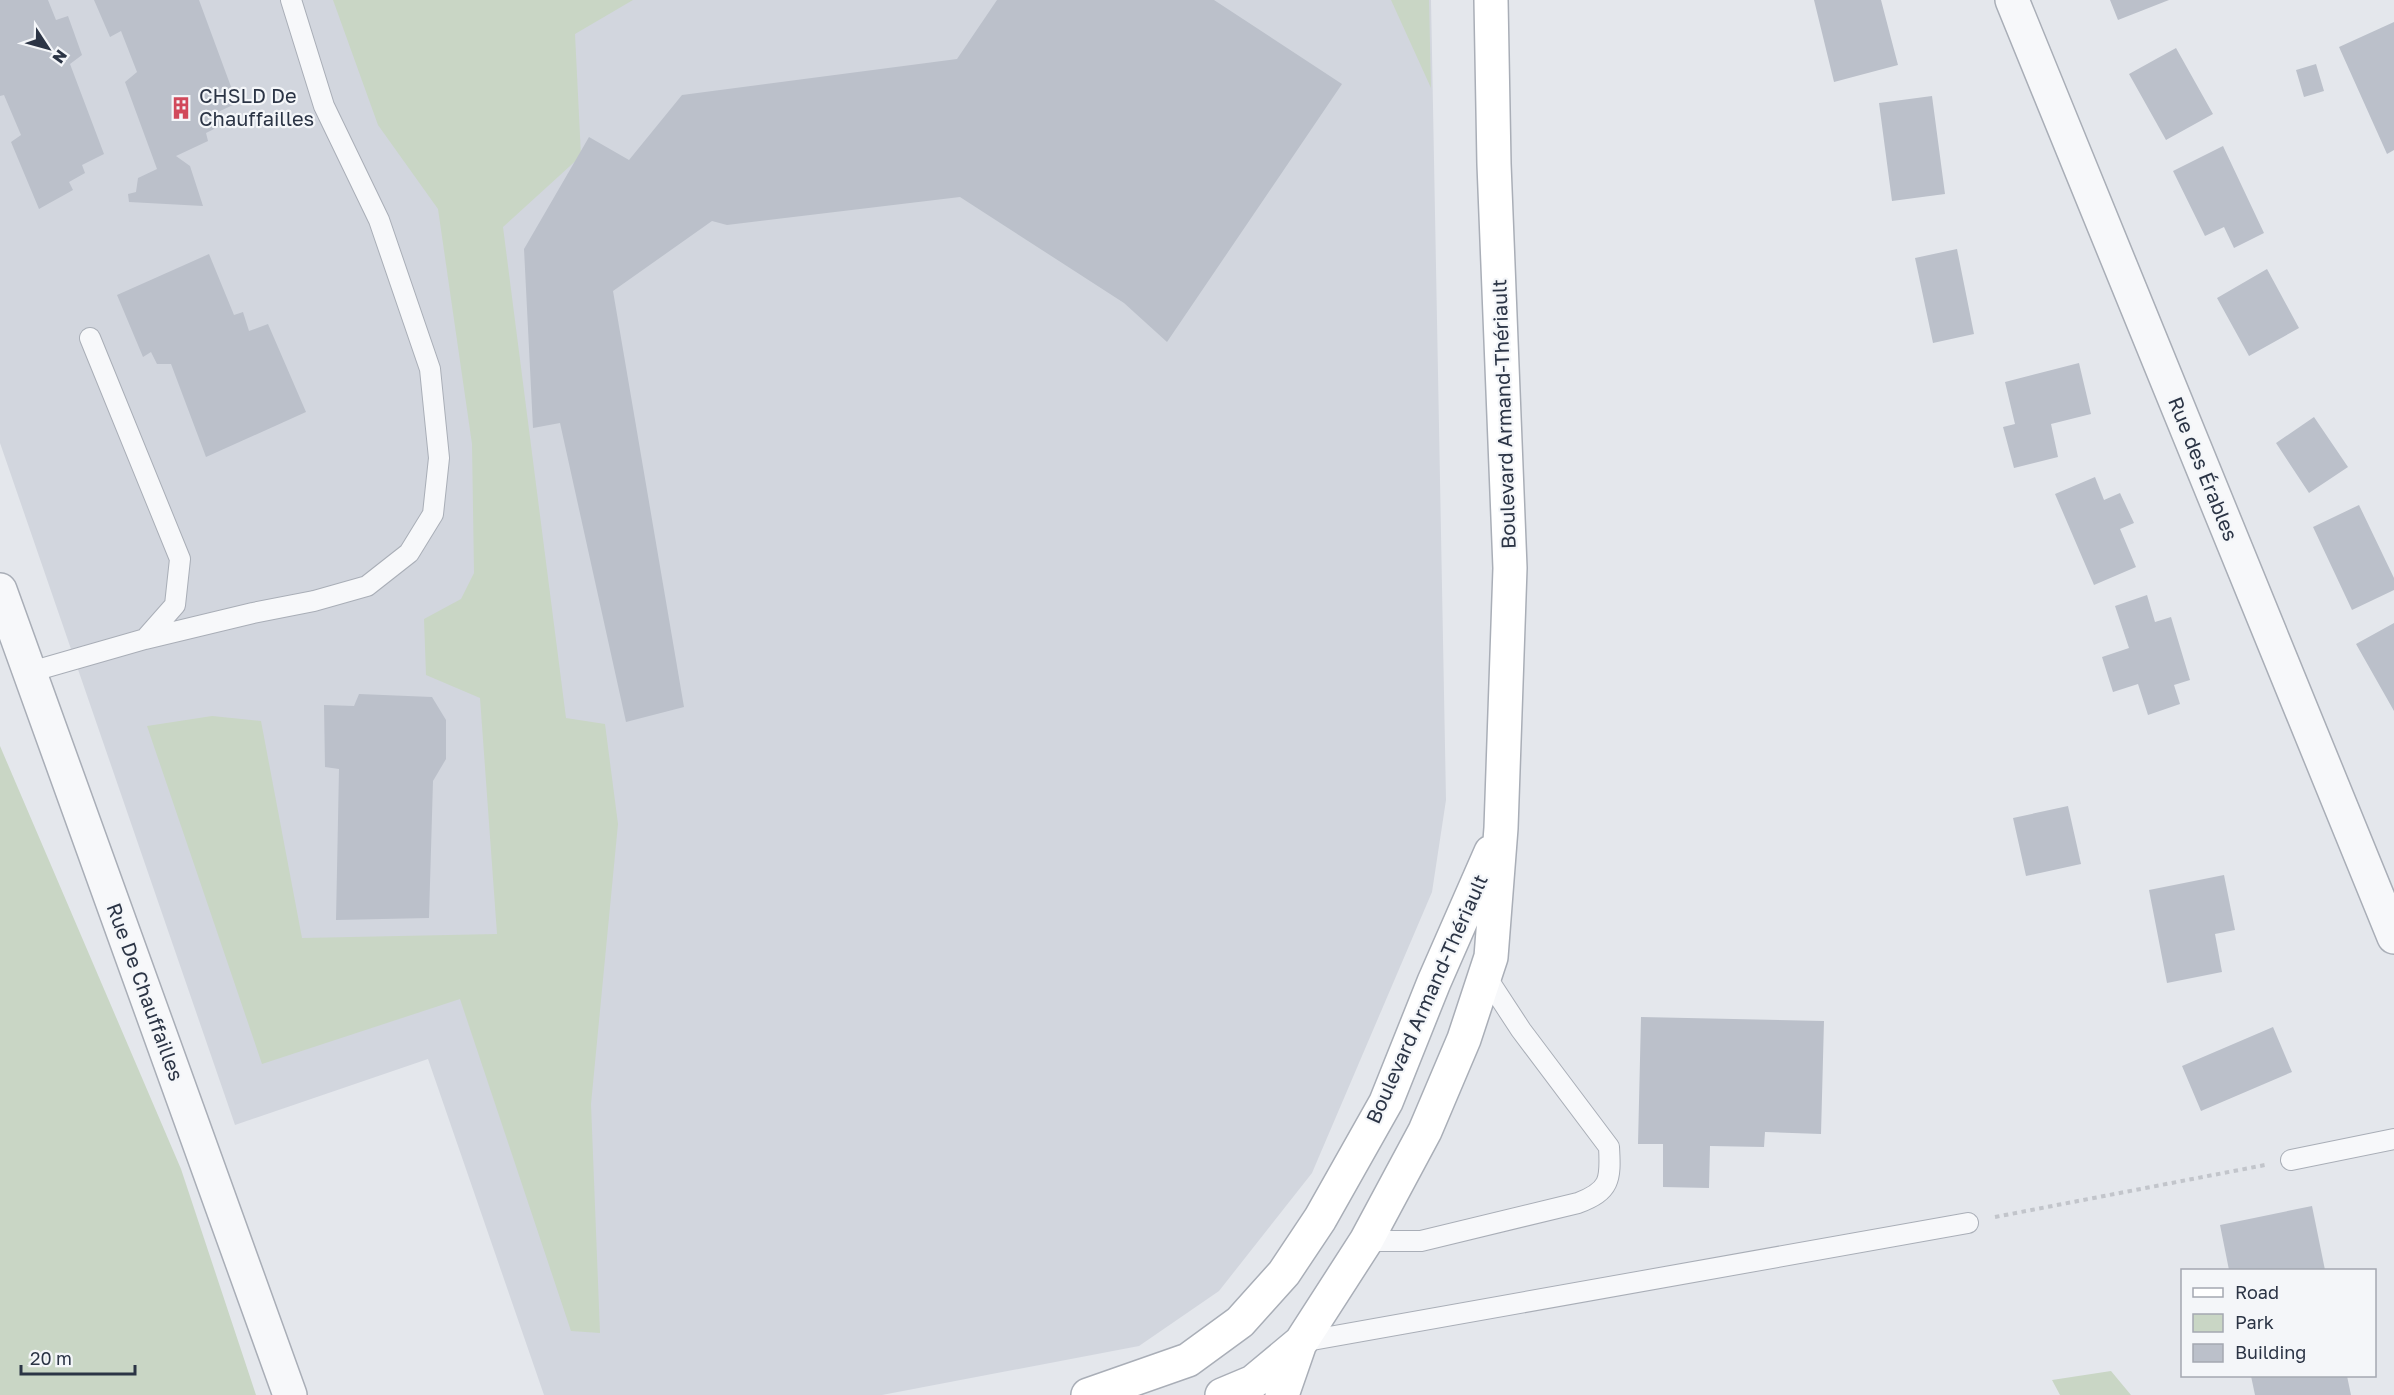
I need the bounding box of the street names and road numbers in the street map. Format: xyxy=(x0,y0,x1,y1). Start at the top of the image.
street label: Boulevard Armand-Thériault xyxy=(1486,279,1520,550)
street label: Rue des Érables xyxy=(2164,393,2244,544)
street label: Boulevard Armand-Thériault xyxy=(1360,870,1492,1127)
street label: Rue De Chauffailles xyxy=(103,899,189,1084)

